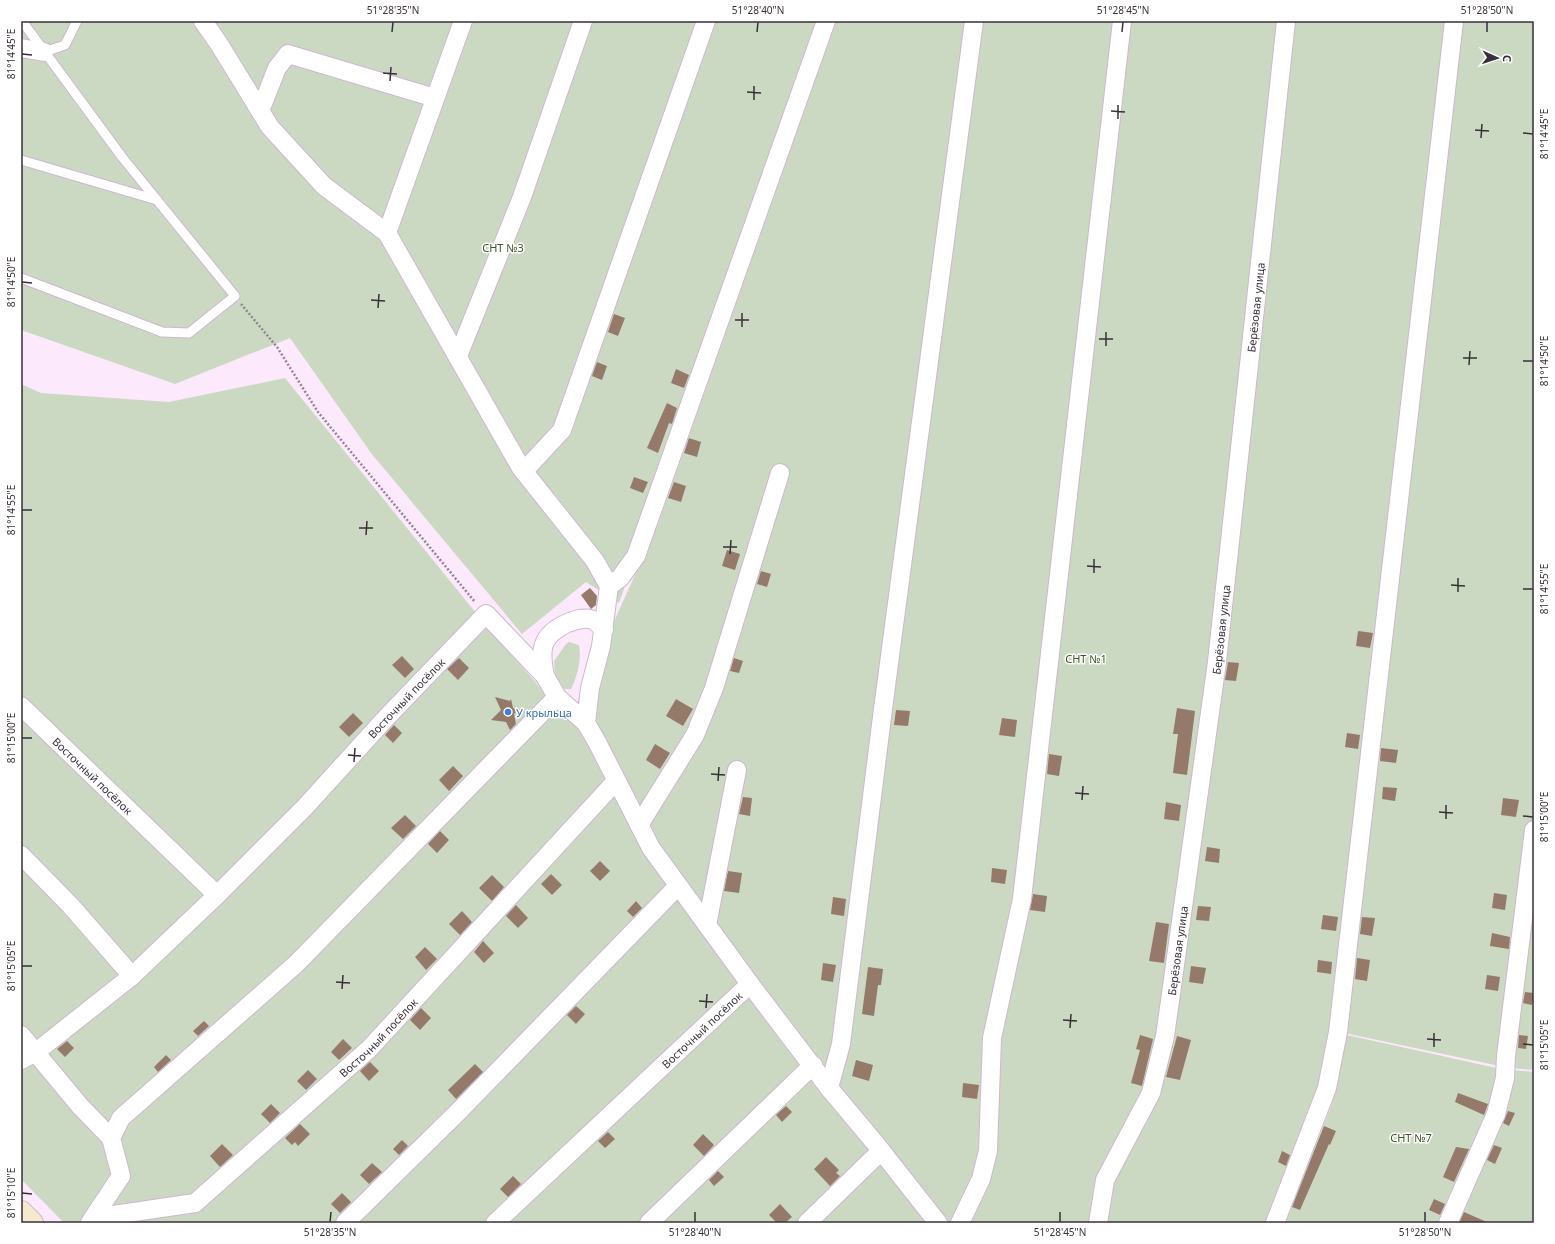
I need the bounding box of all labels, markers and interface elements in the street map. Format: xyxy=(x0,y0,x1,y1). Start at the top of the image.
text: 51°28'35"N xyxy=(367,3,419,17)
text: 51°28'40"N xyxy=(732,3,784,17)
text: 51°28'45"N xyxy=(1097,3,1149,17)
text: 51°28'50"N xyxy=(1461,3,1513,17)
text: 81°14'45"E xyxy=(4,29,18,79)
north arrow xyxy=(1477,38,1517,78)
text: С xyxy=(1500,55,1515,62)
text: 81°14'45"E xyxy=(1537,109,1551,159)
park label: СНТ №3 xyxy=(482,240,524,255)
text: 81°14'50"E xyxy=(4,257,18,307)
street label: Берёзовая улица xyxy=(1243,262,1267,353)
text: 81°14'50"E xyxy=(1537,336,1551,386)
text: 81°14'55"E xyxy=(4,485,18,535)
text: 81°14'55"E xyxy=(1537,564,1551,614)
street label: Берёзовая улица xyxy=(1208,584,1233,675)
park label: СНТ №1 xyxy=(1065,651,1107,666)
street label: Восточный посёлок xyxy=(364,654,448,741)
place label: У крыльца xyxy=(516,705,572,720)
marker: У крыльца xyxy=(503,707,513,717)
text: 81°15'00"E xyxy=(4,713,18,763)
street label: Восточный посёлок xyxy=(50,733,136,817)
text: 81°15'00"E xyxy=(1537,792,1551,842)
street label: Берёзовая улица xyxy=(1163,905,1191,996)
text: 81°15'05"E xyxy=(4,941,18,991)
street label: Восточный посёлок xyxy=(658,988,745,1071)
street label: Восточный посёлок xyxy=(336,994,420,1080)
text: 81°15'05"E xyxy=(1537,1020,1551,1070)
park label: СНТ №7 xyxy=(1390,1130,1432,1145)
text: 81°15'10"E xyxy=(4,1168,18,1218)
text: 51°28'35"N xyxy=(304,1225,356,1239)
text: 51°28'40"N xyxy=(669,1225,721,1239)
text: 51°28'45"N xyxy=(1034,1225,1086,1239)
text: 51°28'50"N xyxy=(1399,1225,1451,1239)

